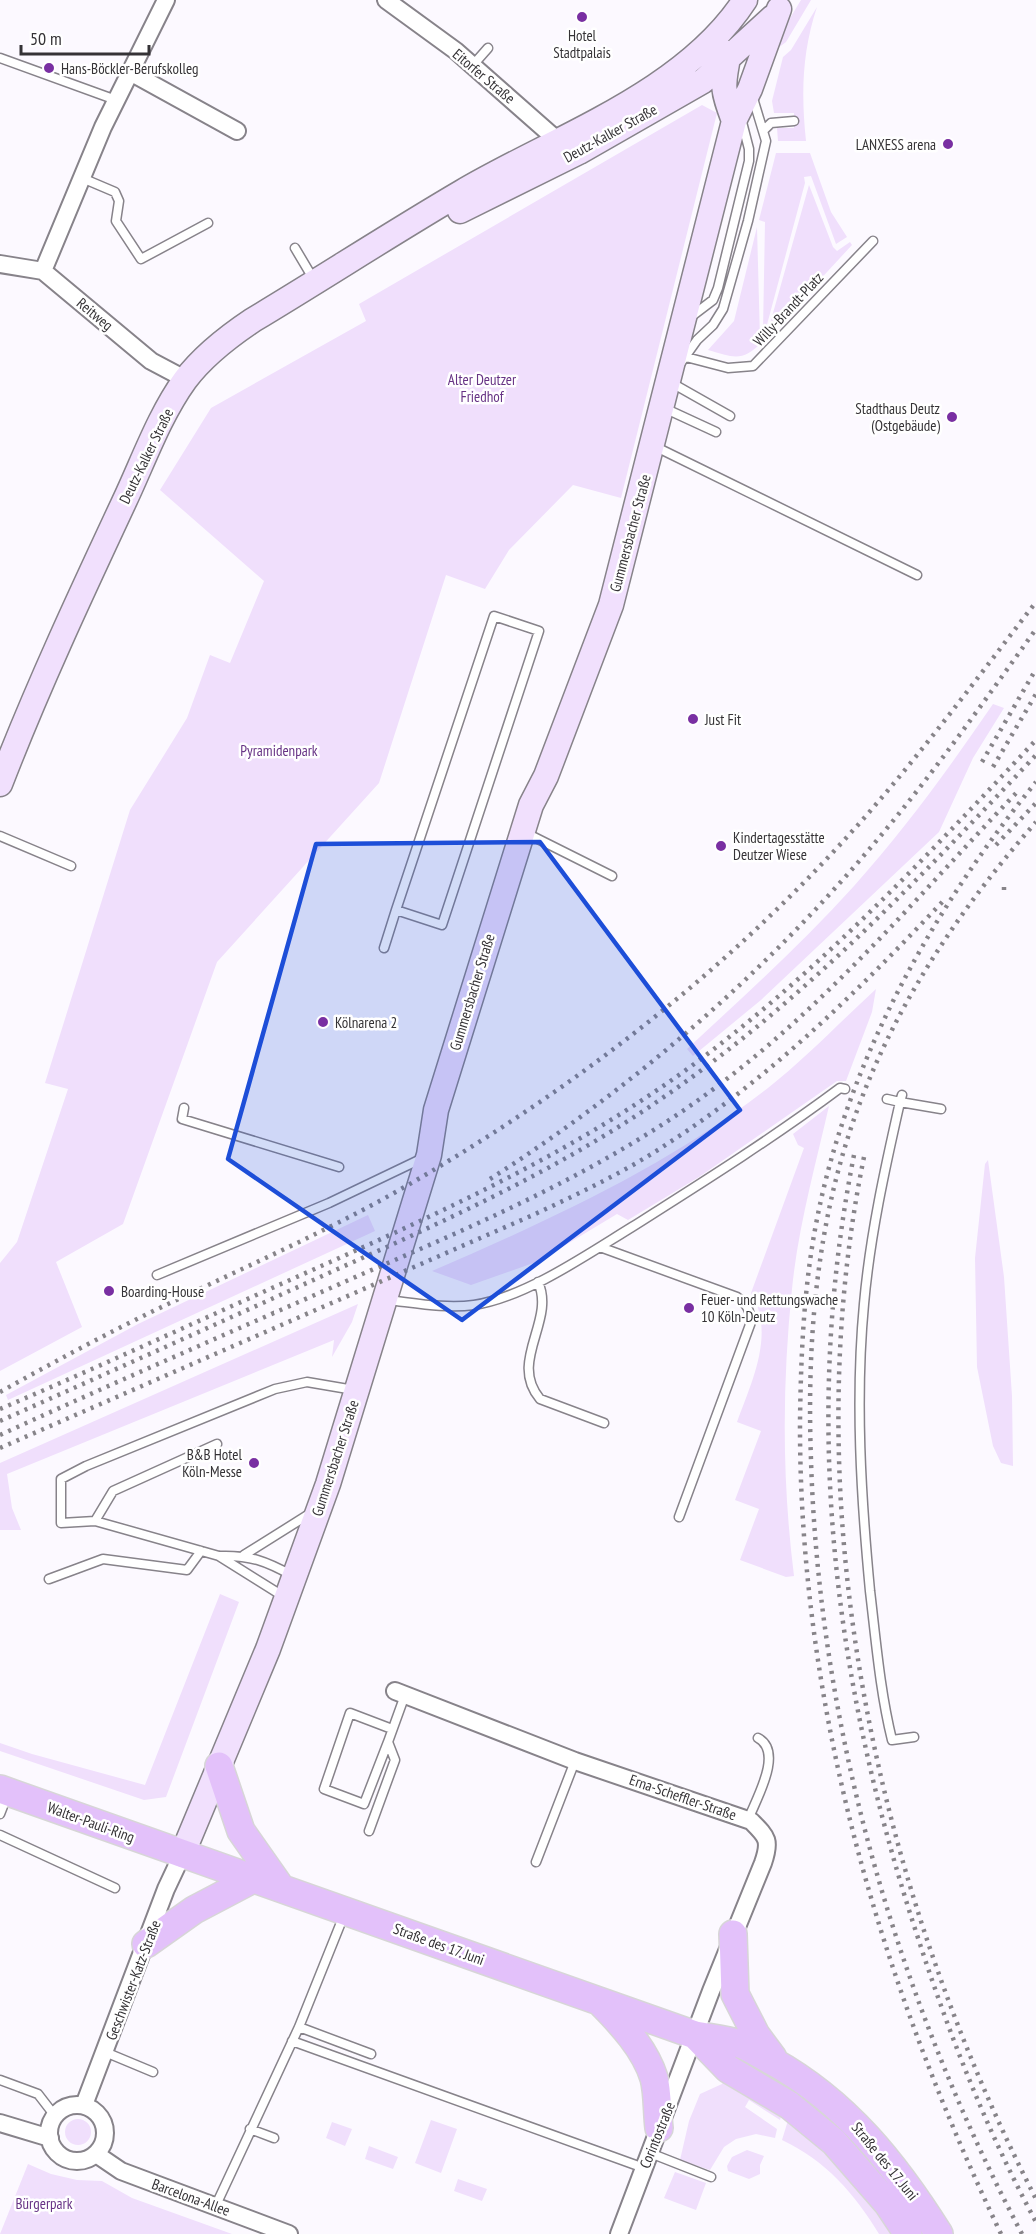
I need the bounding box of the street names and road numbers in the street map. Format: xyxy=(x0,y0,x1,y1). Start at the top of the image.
street label: Eitorfer Straße xyxy=(449,44,519,108)
street label: Deutz-Kalker Straße xyxy=(560,100,660,166)
street label: Willy-Brandt-Platz xyxy=(749,268,827,350)
street label: Reitweg xyxy=(73,293,117,335)
street label: Deutz-Kalker Straße xyxy=(115,405,177,507)
street label: Gummersbacher Straße xyxy=(605,472,655,594)
street label: Gummersbacher Straße xyxy=(445,931,499,1053)
street label: Gummersbacher Straße xyxy=(307,1398,363,1518)
street label: Erna-Scheffler-Straße xyxy=(627,1770,739,1824)
street label: Walter-Pauli-Ring xyxy=(45,1797,137,1847)
street label: Geschwister-Katz-Straße xyxy=(101,1917,165,2043)
street label: Straße des 17. Juni xyxy=(391,1919,487,1969)
street label: Corintostraße xyxy=(635,2099,679,2171)
street label: Straße des 17. Juni xyxy=(848,2118,922,2204)
street label: Barcelona-Allee xyxy=(149,2174,233,2220)

